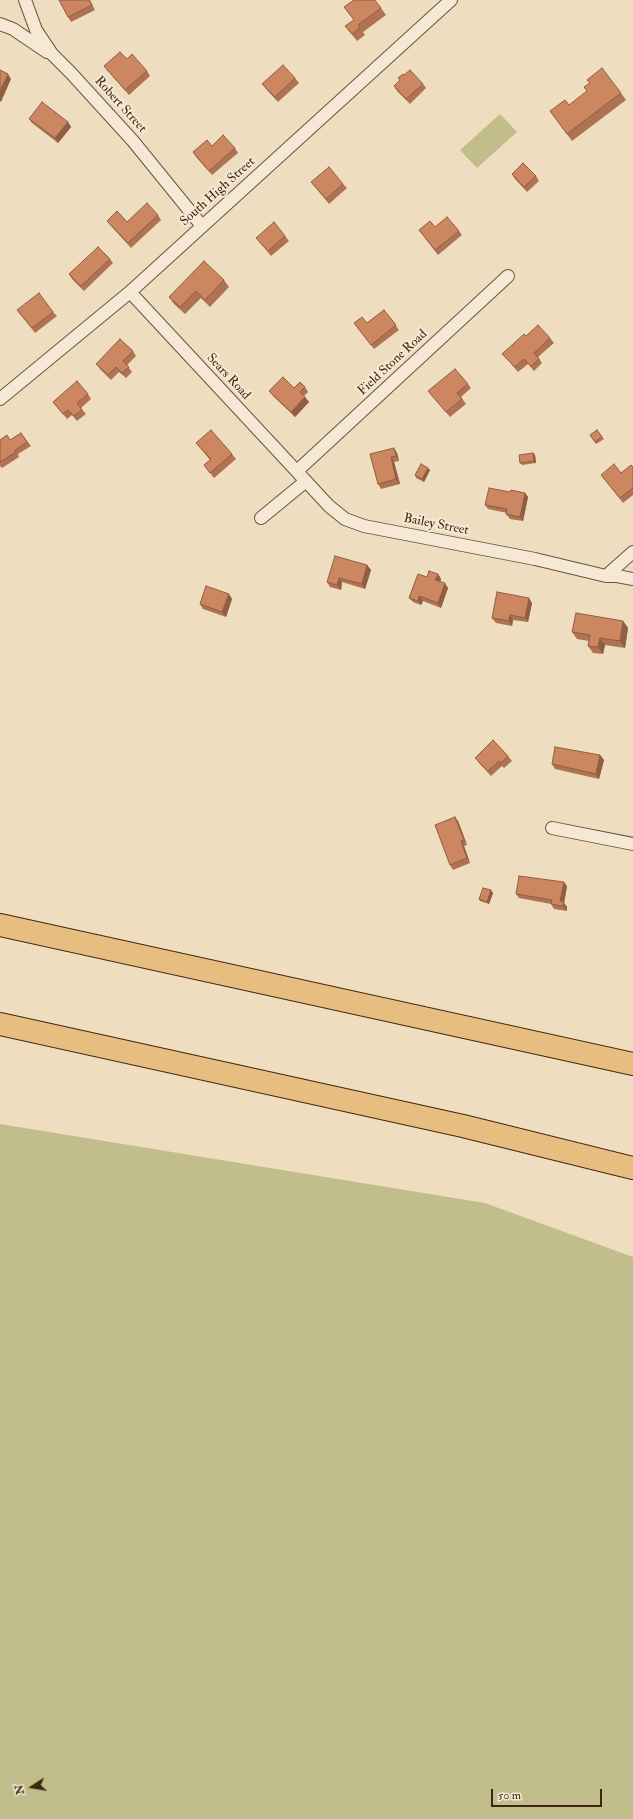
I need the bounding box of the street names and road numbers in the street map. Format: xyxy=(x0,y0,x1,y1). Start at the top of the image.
street label: Robert Street xyxy=(91,74,149,136)
street label: South High Street xyxy=(177,154,259,230)
street label: Field Stone Road xyxy=(355,327,431,399)
street label: Sears Road xyxy=(203,351,253,403)
street label: Bailey Street xyxy=(402,511,470,539)

